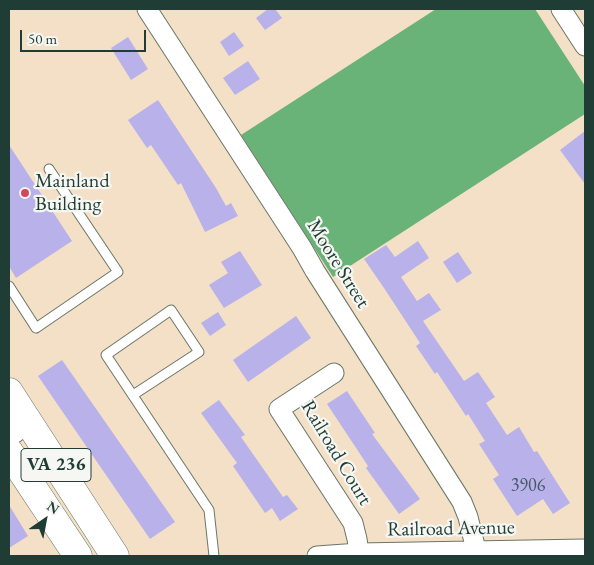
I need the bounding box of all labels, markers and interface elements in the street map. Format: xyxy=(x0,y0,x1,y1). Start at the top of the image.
scale bar xyxy=(22,20,149,52)
text: 50 m xyxy=(28,29,57,48)
place label: Mainland Building xyxy=(35,170,110,217)
marker: Mainland Building xyxy=(19,187,31,199)
street label: Moore Street xyxy=(301,215,375,313)
street label: Railroad Court xyxy=(295,396,377,510)
road number: VA 236 xyxy=(21,448,91,482)
house number: 3906 xyxy=(511,475,545,497)
north arrow xyxy=(20,495,70,545)
text: N xyxy=(44,497,63,518)
street label: Railroad Avenue xyxy=(387,516,515,542)

